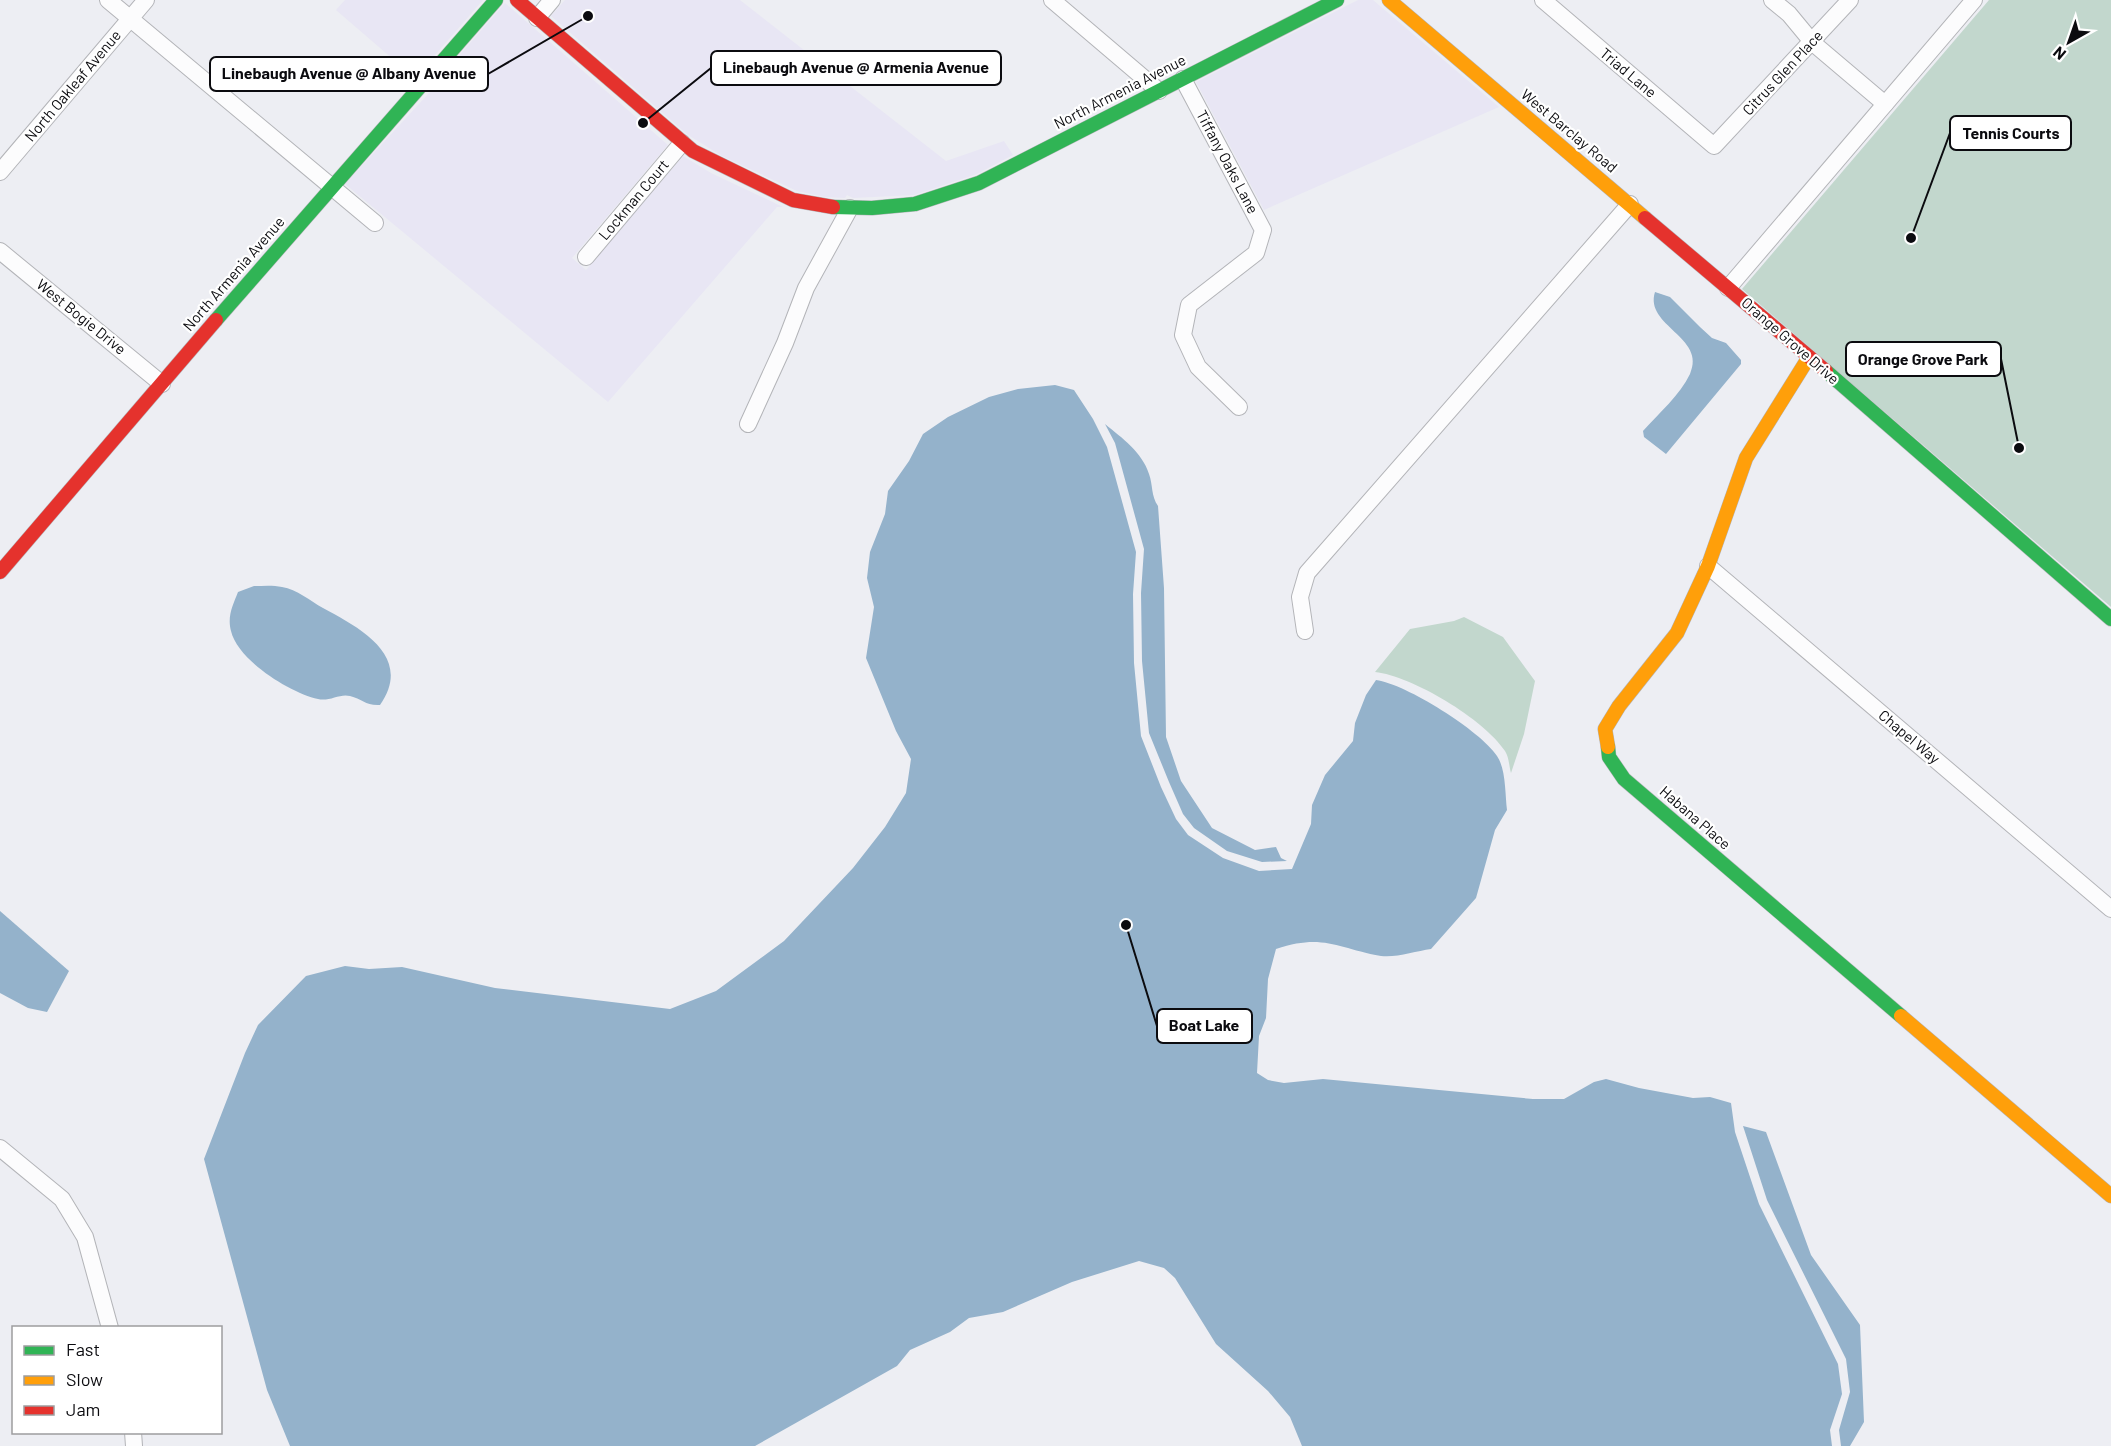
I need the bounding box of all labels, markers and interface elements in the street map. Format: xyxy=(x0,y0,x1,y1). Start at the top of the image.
north arrow xyxy=(2039,12,2099,72)
street label: North Oakleaf Avenue xyxy=(20,26,124,145)
street label: Citrus Glen Place xyxy=(1738,26,1826,119)
street label: Triad Lane xyxy=(1597,43,1660,101)
text: N xyxy=(2049,43,2069,65)
street label: North Armenia Avenue xyxy=(1051,50,1189,132)
callout: Linebaugh Avenue @ Armenia Avenue xyxy=(711,51,1001,85)
callout: Linebaugh Avenue @ Albany Avenue xyxy=(210,57,488,91)
text: Linebaugh Avenue @ Armenia Avenue xyxy=(723,57,989,76)
text: Linebaugh Avenue @ Albany Avenue xyxy=(222,63,476,82)
street label: West Barclay Road xyxy=(1518,85,1621,176)
street label: Tiffany Oaks Lane xyxy=(1193,107,1263,216)
callout: Tennis Courts xyxy=(1950,116,2071,150)
text: Tennis Courts xyxy=(1962,123,2060,142)
street label: Lockman Court xyxy=(594,155,672,243)
street label: North Armenia Avenue xyxy=(179,212,288,334)
street label: West Bogie Drive xyxy=(33,275,130,358)
street label: Orange Grove Drive xyxy=(1738,293,1843,387)
callout: Orange Grove Park xyxy=(1846,342,2001,376)
text: Orange Grove Park xyxy=(1858,349,1989,368)
street label: Chapel Way xyxy=(1875,705,1944,767)
street label: Habana Place xyxy=(1657,782,1735,853)
callout: Boat Lake xyxy=(1157,1009,1252,1043)
text: Boat Lake xyxy=(1169,1015,1240,1034)
legend xyxy=(12,1326,222,1434)
text: Fast xyxy=(66,1338,100,1360)
text: Slow xyxy=(66,1368,103,1390)
text: Jam xyxy=(66,1398,100,1420)

